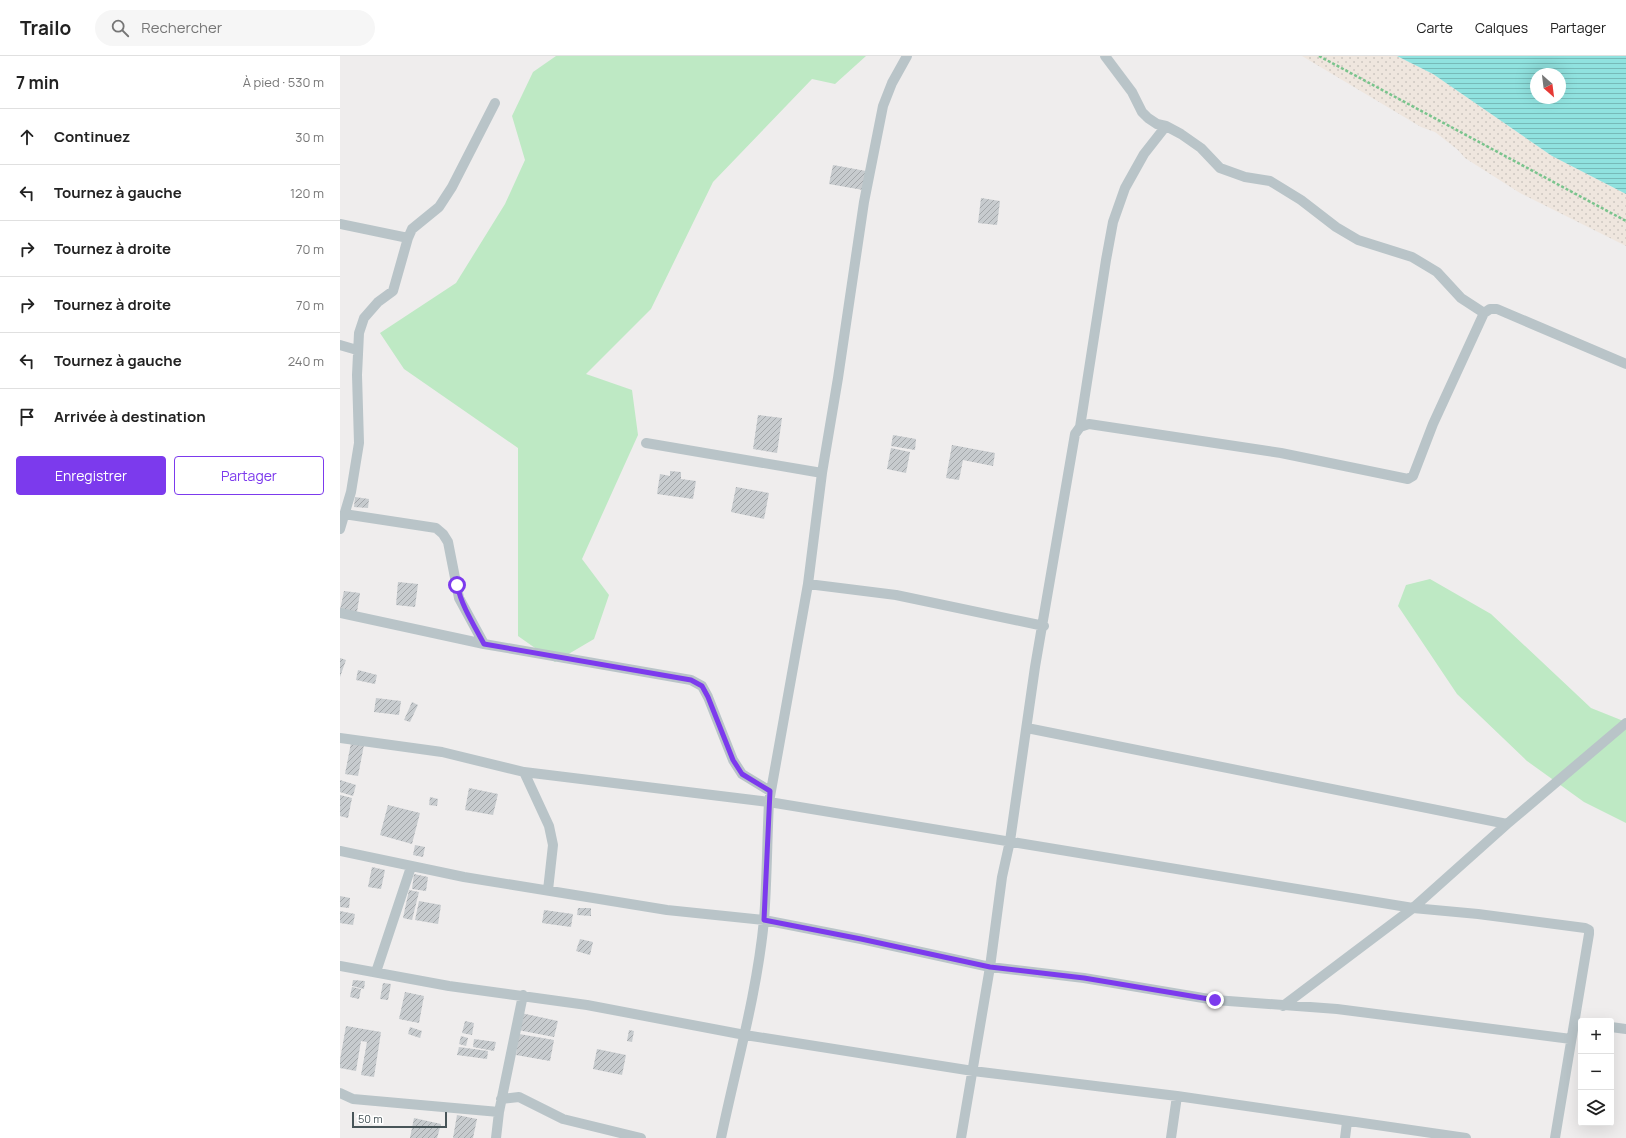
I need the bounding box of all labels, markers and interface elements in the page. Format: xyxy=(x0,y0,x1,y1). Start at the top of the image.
search box xyxy=(95,10,375,46)
text: Trailo xyxy=(20,15,71,41)
icon: search xyxy=(109,17,131,39)
text: Rechercher xyxy=(141,17,222,38)
text: Carte xyxy=(1417,18,1453,37)
text: Calques xyxy=(1475,18,1528,37)
text: Partager xyxy=(1550,18,1606,37)
north arrow xyxy=(1530,68,1566,104)
text: 7 min xyxy=(16,71,59,94)
text: À pied · 530 m xyxy=(243,73,324,91)
icon: ahead xyxy=(16,126,38,148)
text: Continuez xyxy=(54,126,130,147)
text: 30 m xyxy=(295,128,324,146)
icon: left xyxy=(16,182,38,204)
text: Tournez à gauche xyxy=(54,182,182,203)
text: 120 m xyxy=(290,184,324,202)
icon: right xyxy=(16,238,38,260)
text: Tournez à droite xyxy=(54,238,171,259)
text: 70 m xyxy=(296,240,324,258)
icon: right xyxy=(16,294,38,316)
text: Tournez à droite xyxy=(54,294,171,315)
text: 70 m xyxy=(296,296,324,314)
icon: left xyxy=(16,350,38,372)
text: Tournez à gauche xyxy=(54,350,182,371)
text: 240 m xyxy=(288,352,324,370)
icon: arrive xyxy=(16,406,38,428)
text: Arrivée à destination xyxy=(54,406,206,427)
button: Enregistrer xyxy=(16,456,166,495)
button: Partager xyxy=(174,456,324,495)
route start xyxy=(448,576,466,594)
route end xyxy=(1206,991,1224,1009)
map controls xyxy=(1578,1018,1614,1126)
button: + xyxy=(1578,1018,1614,1054)
button: − xyxy=(1578,1054,1614,1090)
button: layers xyxy=(1578,1090,1614,1126)
scale bar xyxy=(352,1110,447,1129)
text: 50 m xyxy=(358,1111,383,1126)

